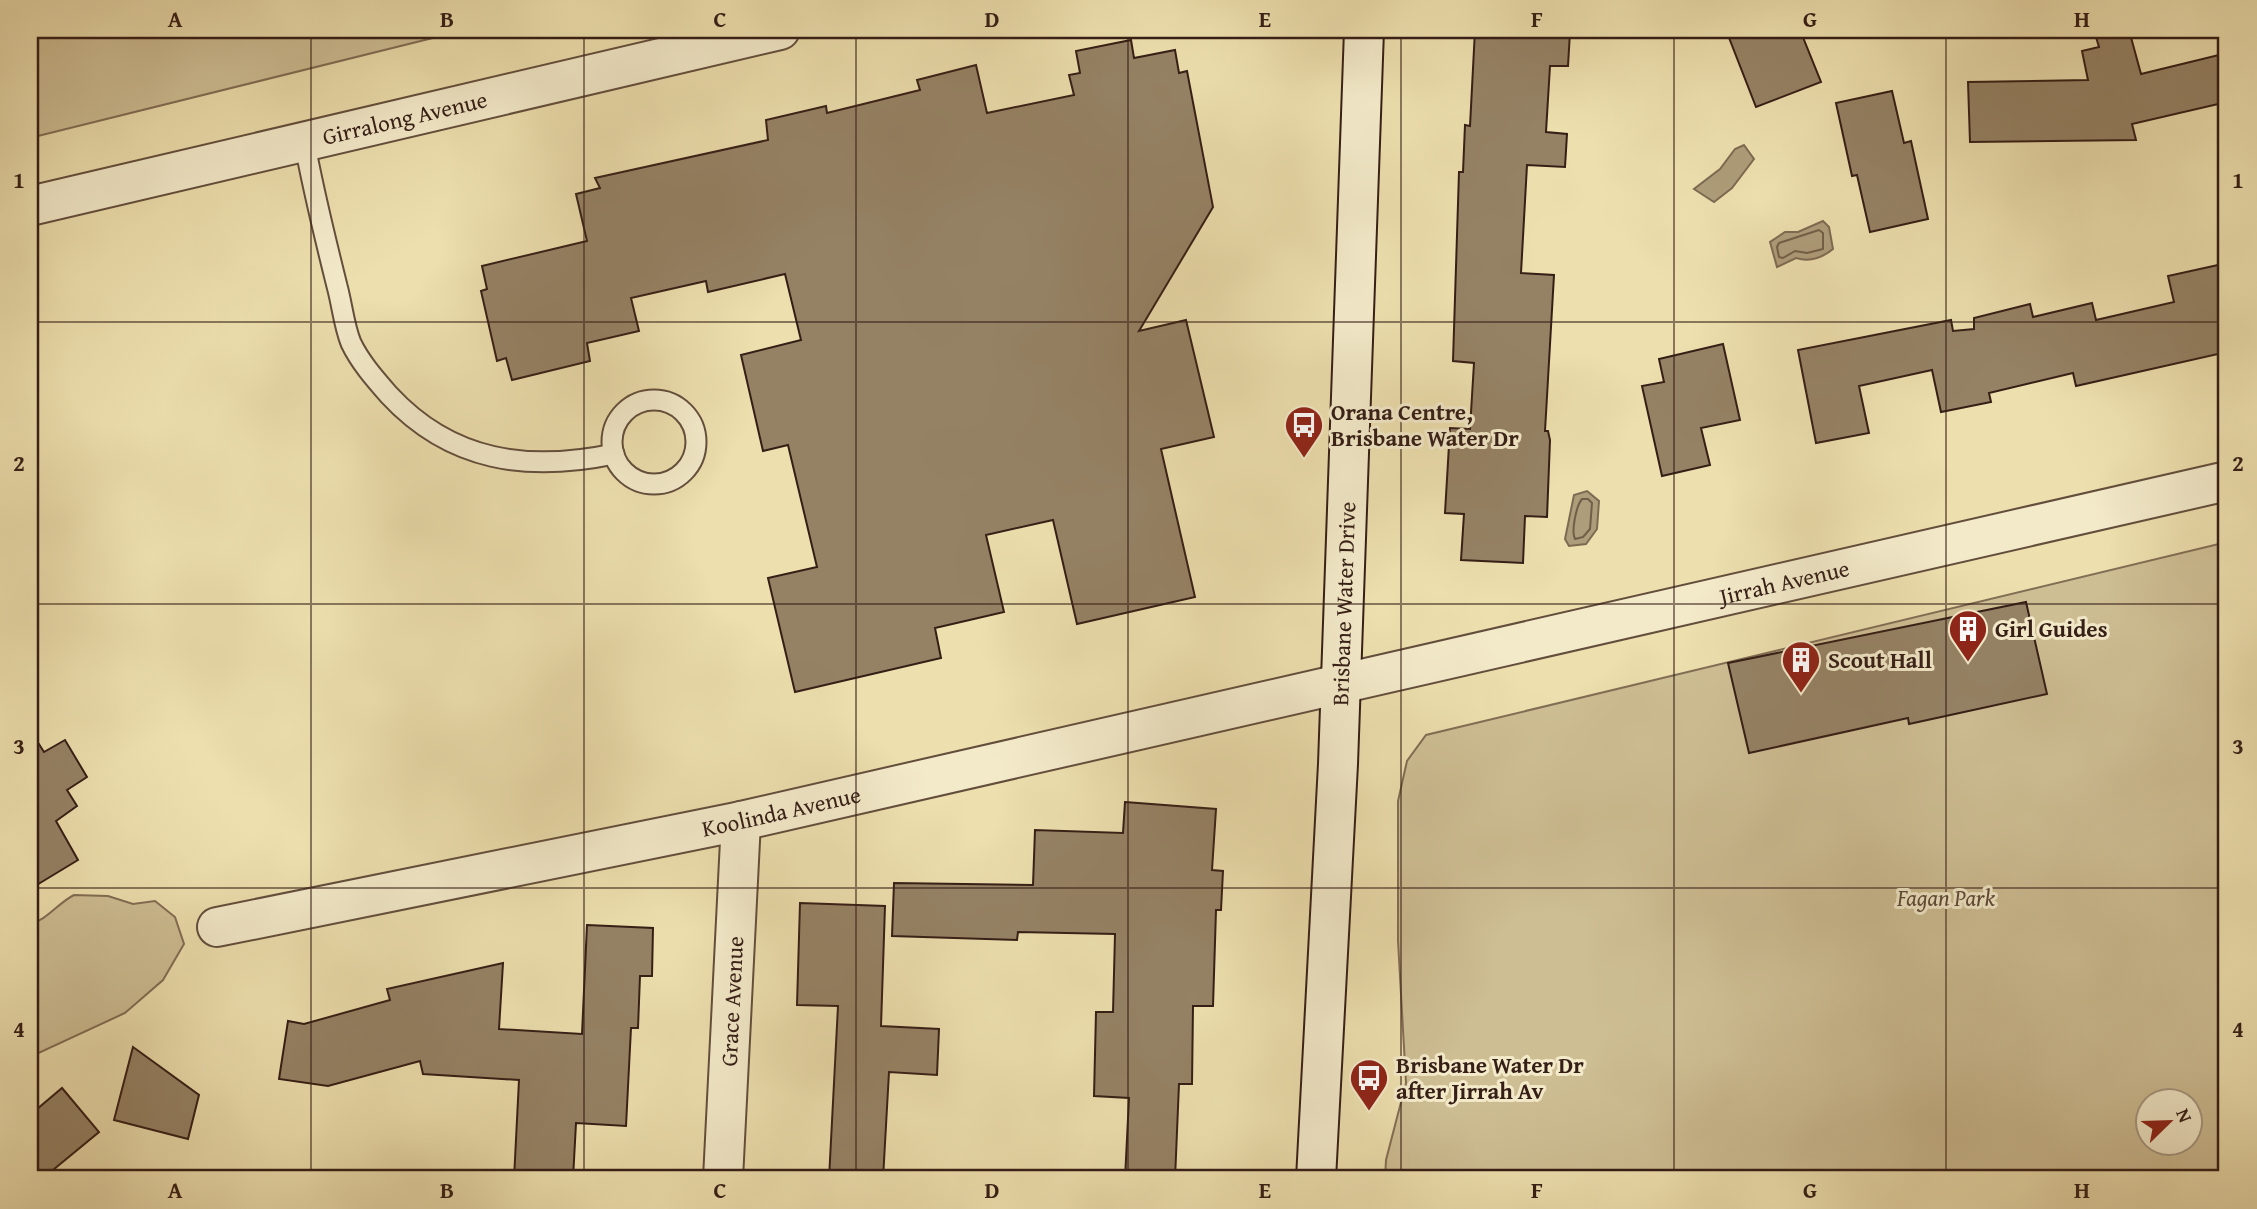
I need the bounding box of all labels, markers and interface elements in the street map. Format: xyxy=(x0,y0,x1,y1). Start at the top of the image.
text: A xyxy=(168,2,183,35)
text: B xyxy=(440,2,454,35)
text: C xyxy=(713,2,727,35)
text: D xyxy=(985,2,1000,35)
text: E xyxy=(1259,2,1271,35)
text: F xyxy=(1531,2,1543,35)
text: G xyxy=(1803,2,1817,35)
text: H xyxy=(2074,2,2090,35)
street label: Girralong Avenue xyxy=(319,82,490,153)
text: 1 xyxy=(13,163,25,196)
text: 1 xyxy=(2232,163,2244,196)
place label: Orana Centre, Brisbane Water Dr xyxy=(1331,395,1519,454)
bus stop icon: Orana Centre, Brisbane Water Dr xyxy=(1283,404,1325,459)
text: 2 xyxy=(13,446,25,479)
text: 2 xyxy=(2232,446,2244,479)
street label: Brisbane Water Drive xyxy=(1323,501,1363,706)
street label: Jirrah Avenue xyxy=(1713,551,1852,613)
building icon: Girl Guides xyxy=(1947,608,1989,663)
place label: Girl Guides xyxy=(1995,612,2108,645)
building icon: Scout Hall xyxy=(1780,639,1822,694)
place label: Scout Hall xyxy=(1828,643,1932,676)
text: 3 xyxy=(13,729,25,762)
text: 3 xyxy=(2232,729,2244,762)
street label: Koolinda Avenue xyxy=(699,777,864,845)
park label: Fagan Park xyxy=(1896,881,1996,914)
street label: Grace Avenue xyxy=(712,935,751,1067)
text: 4 xyxy=(13,1012,25,1045)
text: 4 xyxy=(2232,1012,2244,1045)
place label: Brisbane Water Dr after Jirrah Av xyxy=(1396,1048,1584,1107)
bus stop icon: Brisbane Water Dr after Jirrah Av xyxy=(1348,1057,1390,1112)
north arrow xyxy=(2134,1086,2204,1156)
text: N xyxy=(2169,1104,2200,1127)
text: A xyxy=(168,1173,183,1206)
text: B xyxy=(440,1173,454,1206)
text: C xyxy=(713,1173,727,1206)
text: D xyxy=(985,1173,1000,1206)
text: E xyxy=(1259,1173,1271,1206)
text: F xyxy=(1531,1173,1543,1206)
text: G xyxy=(1803,1173,1817,1206)
text: H xyxy=(2074,1173,2090,1206)

